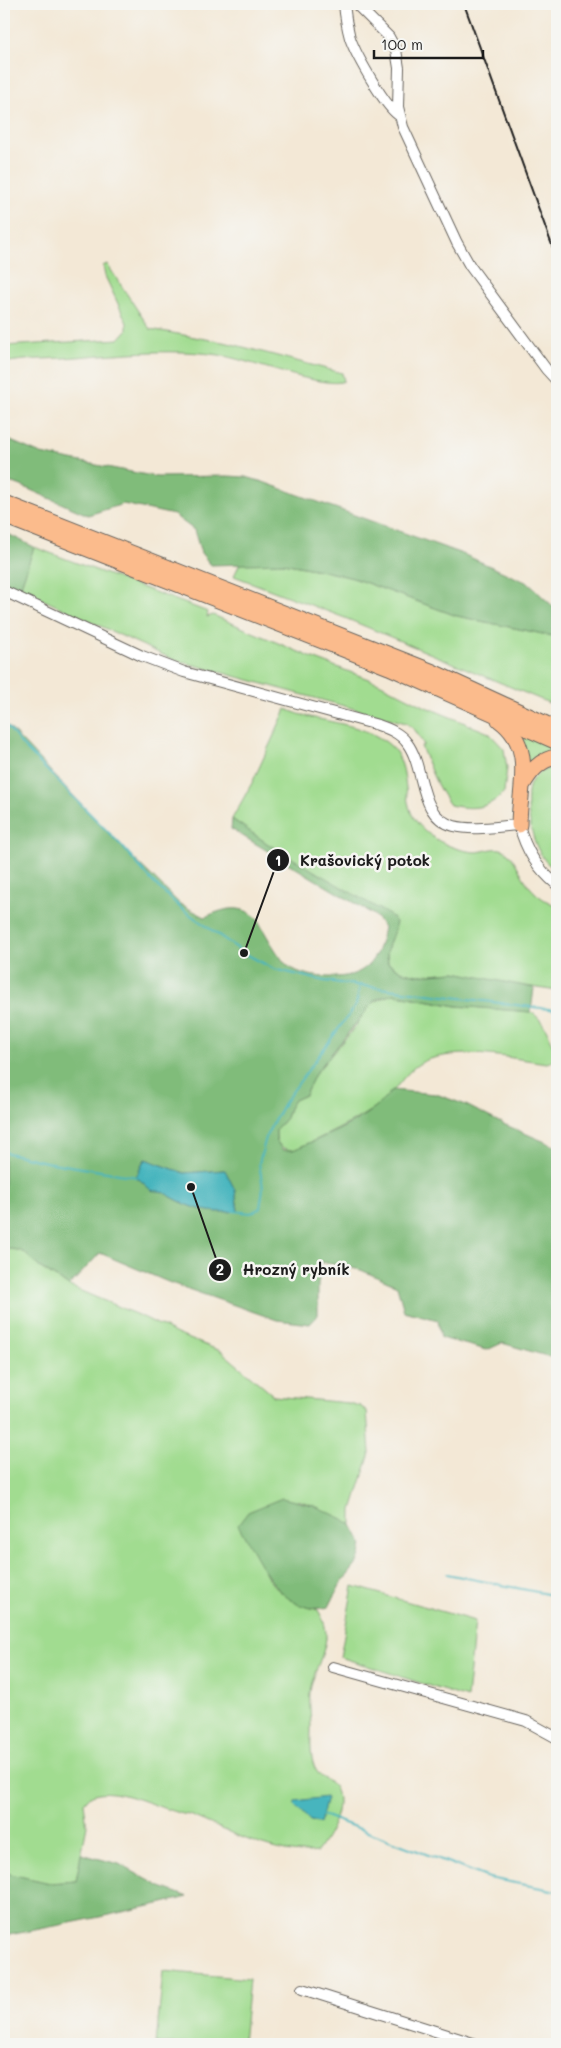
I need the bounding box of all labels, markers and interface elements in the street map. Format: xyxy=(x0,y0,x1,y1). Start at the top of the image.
scale bar xyxy=(374,28,482,60)
text: 100 m xyxy=(381,34,423,54)
callout: Krašovický potok xyxy=(265,845,440,875)
text: 1 xyxy=(275,850,281,870)
text: Krašovický potok xyxy=(300,850,430,870)
callout: Hrozný rybník xyxy=(208,1255,360,1285)
text: 2 xyxy=(216,1259,224,1279)
text: Hrozný rybník xyxy=(242,1259,350,1279)

